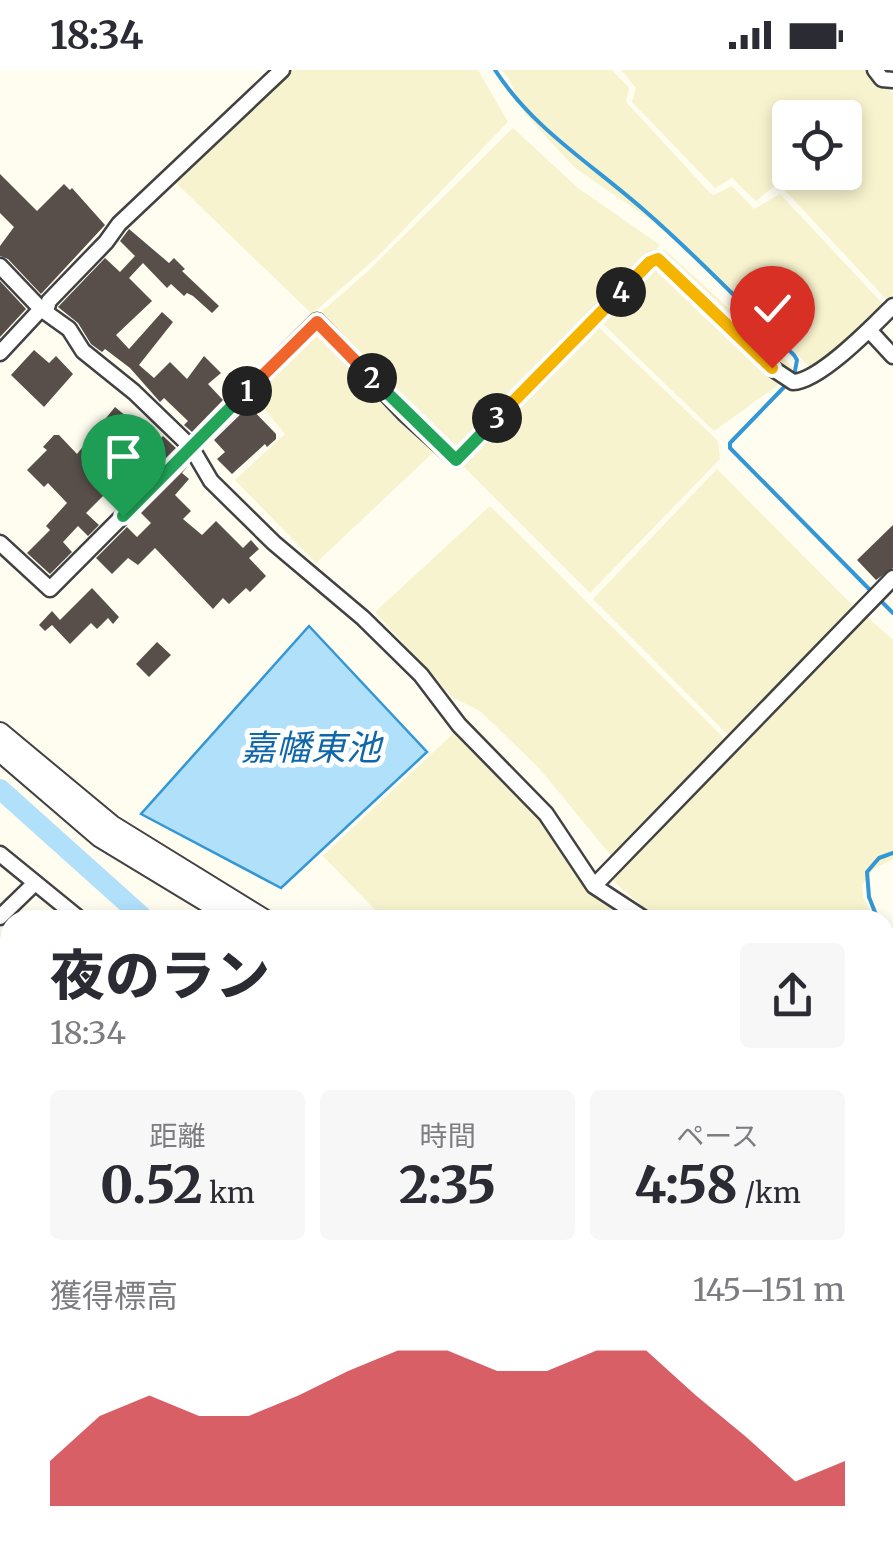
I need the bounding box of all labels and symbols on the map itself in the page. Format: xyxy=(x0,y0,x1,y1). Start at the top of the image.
pin xyxy=(730,266,815,369)
pin: 4 xyxy=(596,267,646,317)
pin: 2 xyxy=(347,353,397,403)
pin: 1 xyxy=(222,366,272,416)
pin: 3 xyxy=(472,393,522,443)
pin xyxy=(81,414,166,517)
water label: 嘉幡東池 xyxy=(241,726,384,770)

